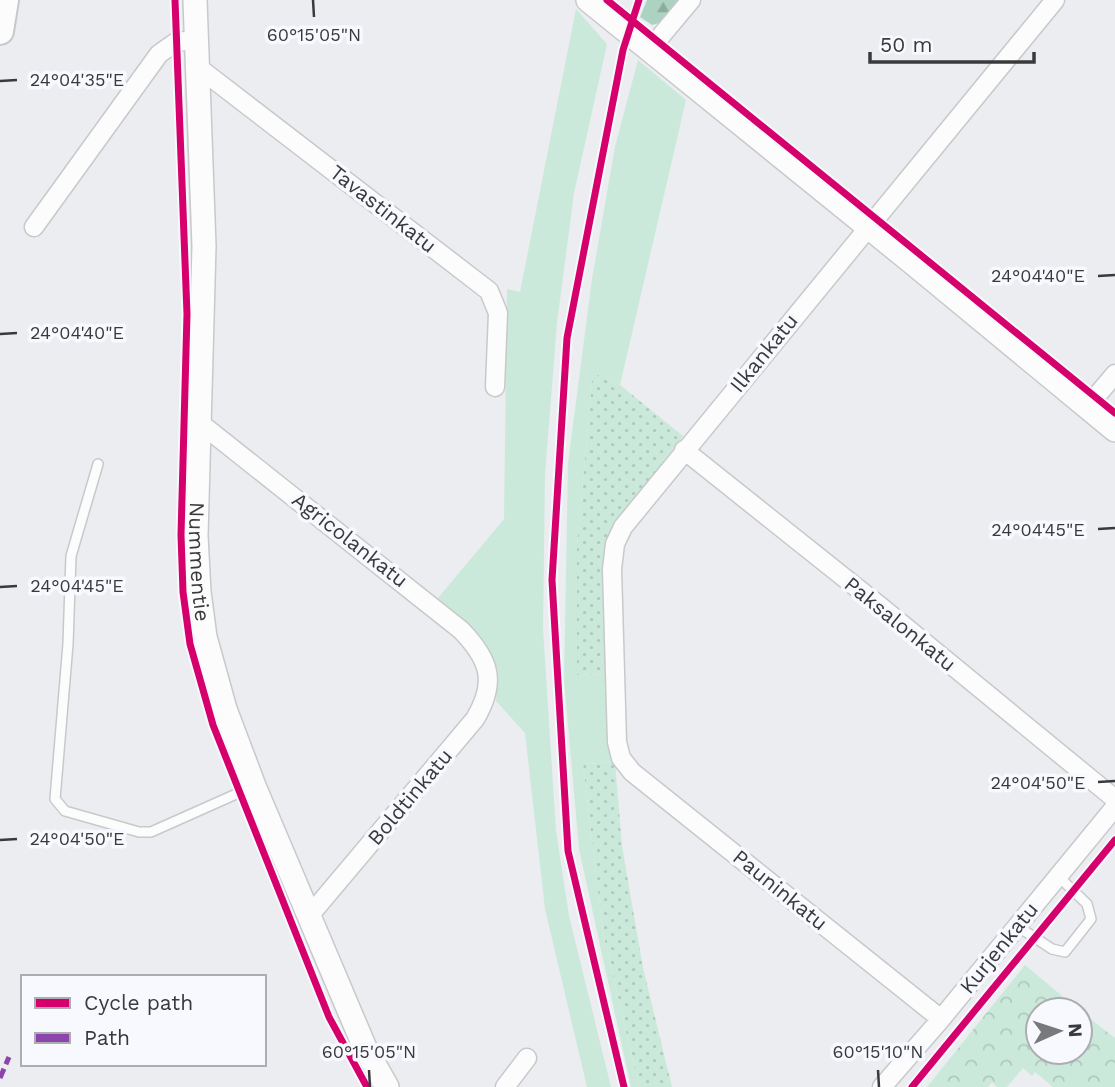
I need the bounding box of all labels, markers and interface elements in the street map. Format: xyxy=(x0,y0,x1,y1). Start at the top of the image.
scale bar xyxy=(870,21,1034,65)
text: 60°15'05"N xyxy=(267,24,361,45)
text: 50 m xyxy=(880,32,932,57)
text: 24°04'35"E xyxy=(30,69,124,90)
street label: Tavastinkatu xyxy=(325,159,441,258)
text: 24°04'40"E xyxy=(991,265,1085,286)
street label: Ilkankatu xyxy=(724,308,803,397)
text: 24°04'40"E xyxy=(30,322,124,343)
street label: Agricolankatu xyxy=(288,487,413,592)
street label: Nummentie xyxy=(184,502,216,623)
text: 24°04'45"E xyxy=(991,519,1085,540)
street label: Paksalonkatu xyxy=(839,571,961,676)
text: 24°04'45"E xyxy=(30,575,124,596)
street label: Boldtinkatu xyxy=(362,743,457,850)
text: 24°04'50"E xyxy=(990,772,1086,793)
text: 24°04'50"E xyxy=(29,828,125,849)
street label: Pauninkatu xyxy=(728,844,833,935)
street label: Kurjenkatu xyxy=(954,897,1043,998)
legend xyxy=(21,975,266,1066)
text: Cycle path xyxy=(84,990,193,1015)
north arrow xyxy=(1024,996,1094,1066)
text: N xyxy=(1064,1022,1087,1038)
text: Path xyxy=(84,1025,130,1050)
text: 60°15'05"N xyxy=(322,1041,416,1062)
text: 60°15'10"N xyxy=(833,1041,923,1062)

